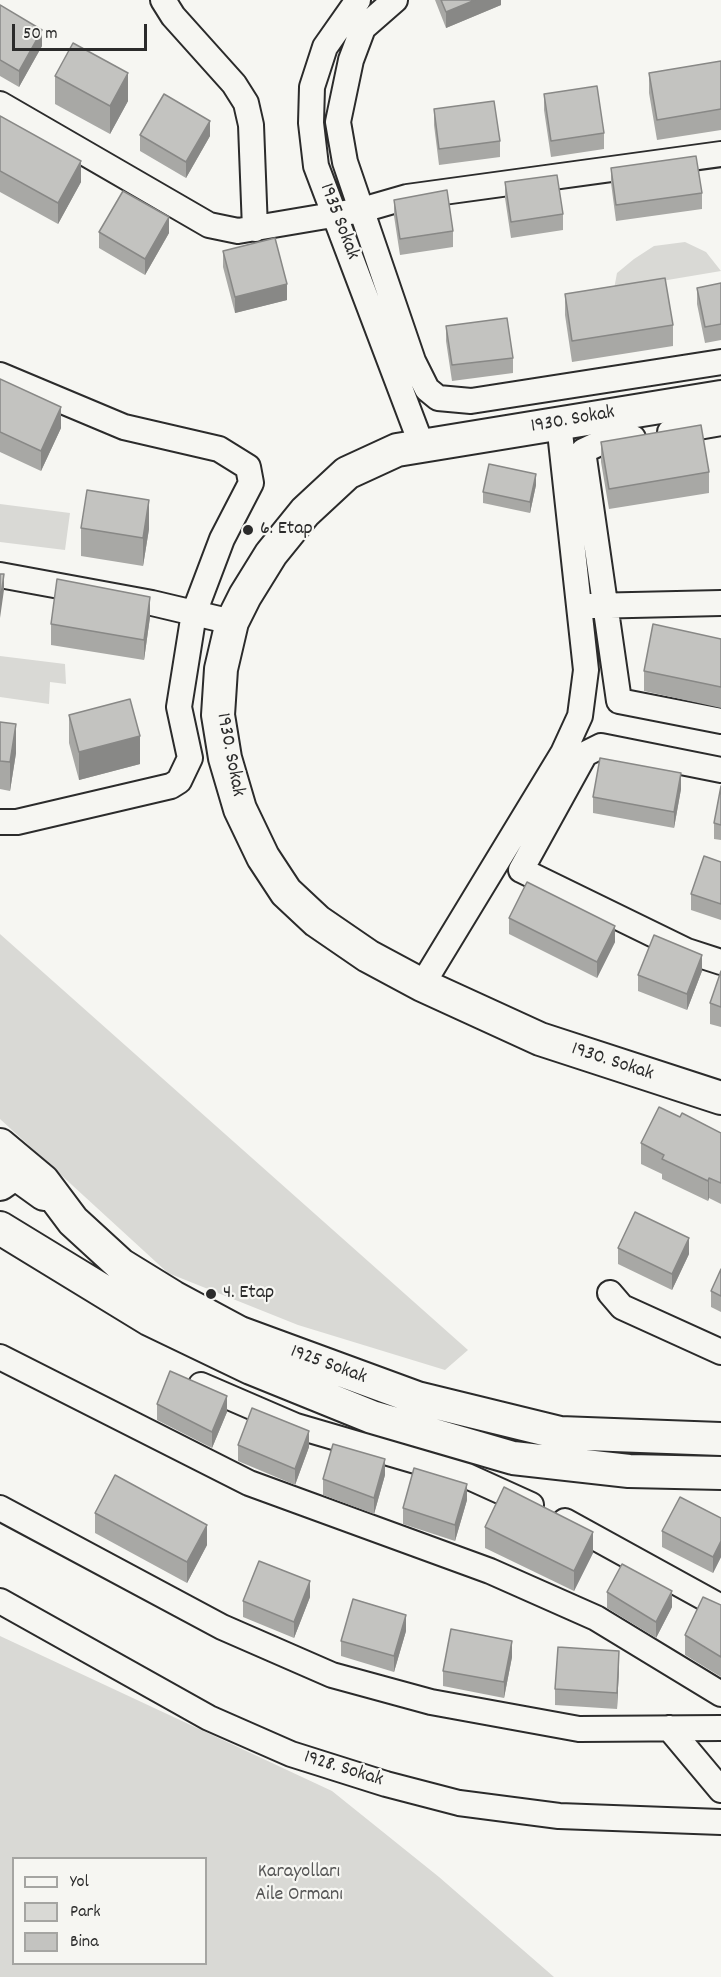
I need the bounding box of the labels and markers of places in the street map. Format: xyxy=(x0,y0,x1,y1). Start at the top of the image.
place label: 6. Etap xyxy=(260,518,313,542)
marker: 6. Etap xyxy=(241,523,255,537)
place label: 4. Etap xyxy=(223,1282,274,1306)
marker: 4. Etap xyxy=(204,1287,218,1301)

